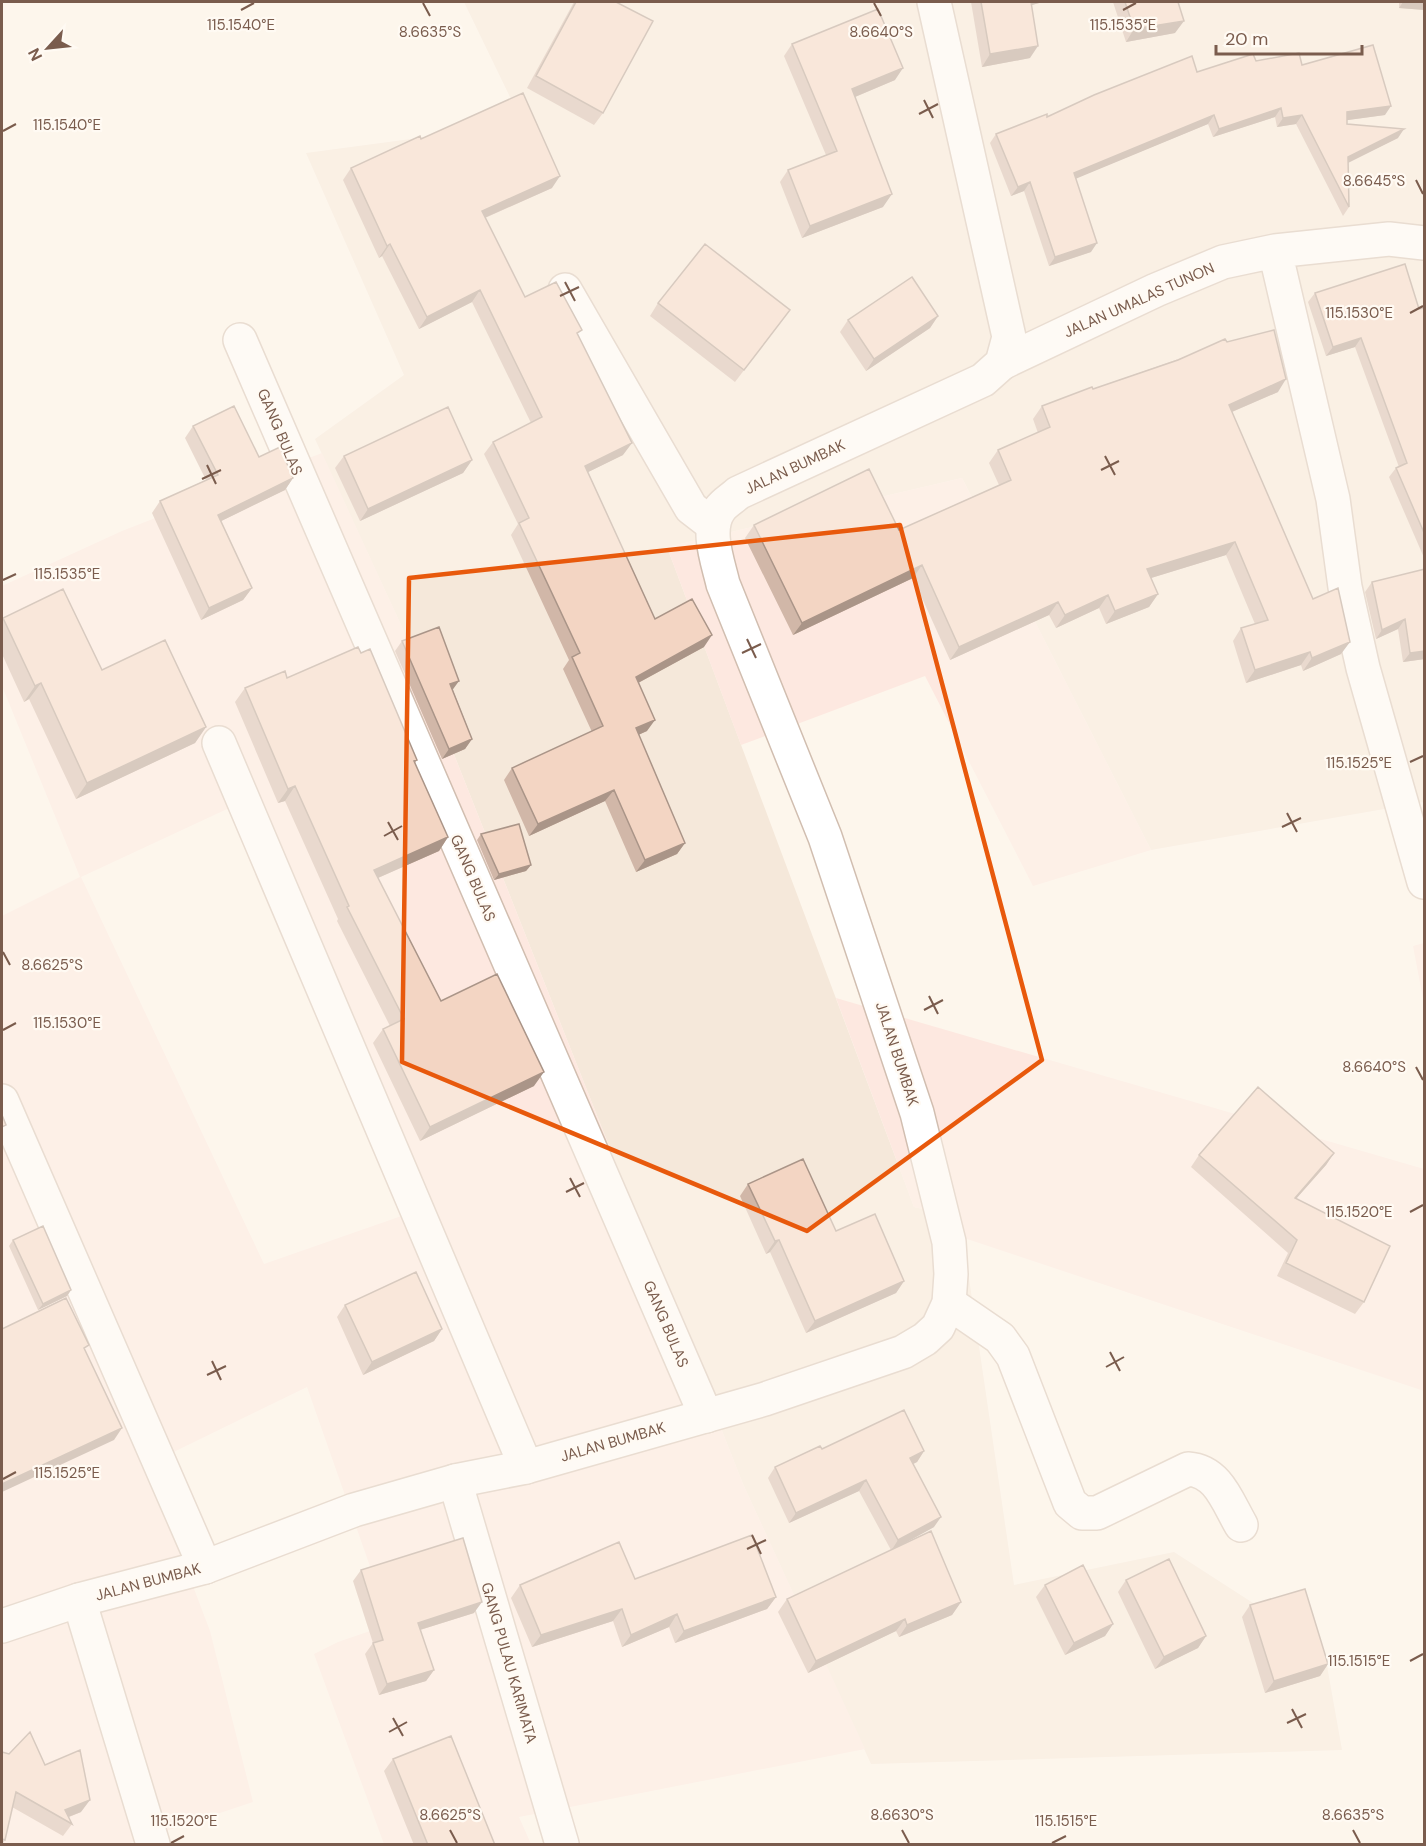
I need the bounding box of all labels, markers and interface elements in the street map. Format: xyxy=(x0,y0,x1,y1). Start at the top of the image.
text: 115.1540°E xyxy=(207,15,275,35)
text: 115.1535°E xyxy=(1090,15,1156,35)
north arrow xyxy=(18,18,78,78)
scale bar xyxy=(1216,18,1362,56)
text: 8.6635°S xyxy=(399,22,461,42)
text: 8.6640°S xyxy=(849,22,913,42)
text: 20 m xyxy=(1225,27,1268,51)
text: N xyxy=(23,45,47,65)
text: 115.1540°E xyxy=(33,115,101,135)
text: 8.6645°S xyxy=(1343,171,1406,191)
street label: JALAN UMALAS TUNON xyxy=(1061,258,1217,342)
text: 115.1530°E xyxy=(1325,303,1393,323)
street label: GANG BULAS xyxy=(253,386,307,479)
street label: JALAN BUMBAK xyxy=(742,435,849,499)
text: 115.1535°E xyxy=(34,564,100,584)
text: 115.1525°E xyxy=(1326,753,1392,773)
street label: GANG BULAS xyxy=(446,832,500,925)
text: 8.6625°S xyxy=(21,955,83,975)
street label: JALAN BUMBAK xyxy=(871,999,923,1109)
text: 115.1530°E xyxy=(33,1013,101,1033)
text: 8.6640°S xyxy=(1342,1057,1406,1077)
text: 115.1520°E xyxy=(1325,1202,1393,1222)
street label: GANG BULAS xyxy=(639,1278,693,1371)
street label: JALAN BUMBAK xyxy=(558,1417,668,1467)
text: 115.1525°E xyxy=(34,1463,100,1483)
street label: JALAN BUMBAK xyxy=(93,1558,203,1606)
street label: GANG PULAU KARIMATA xyxy=(476,1580,542,1746)
text: 115.1515°E xyxy=(1328,1651,1390,1671)
text: 8.6625°S xyxy=(419,1805,481,1825)
text: 8.6630°S xyxy=(870,1805,934,1825)
text: 8.6635°S xyxy=(1322,1805,1384,1825)
text: 115.1520°E xyxy=(150,1811,218,1831)
text: 115.1515°E xyxy=(1035,1811,1097,1831)

